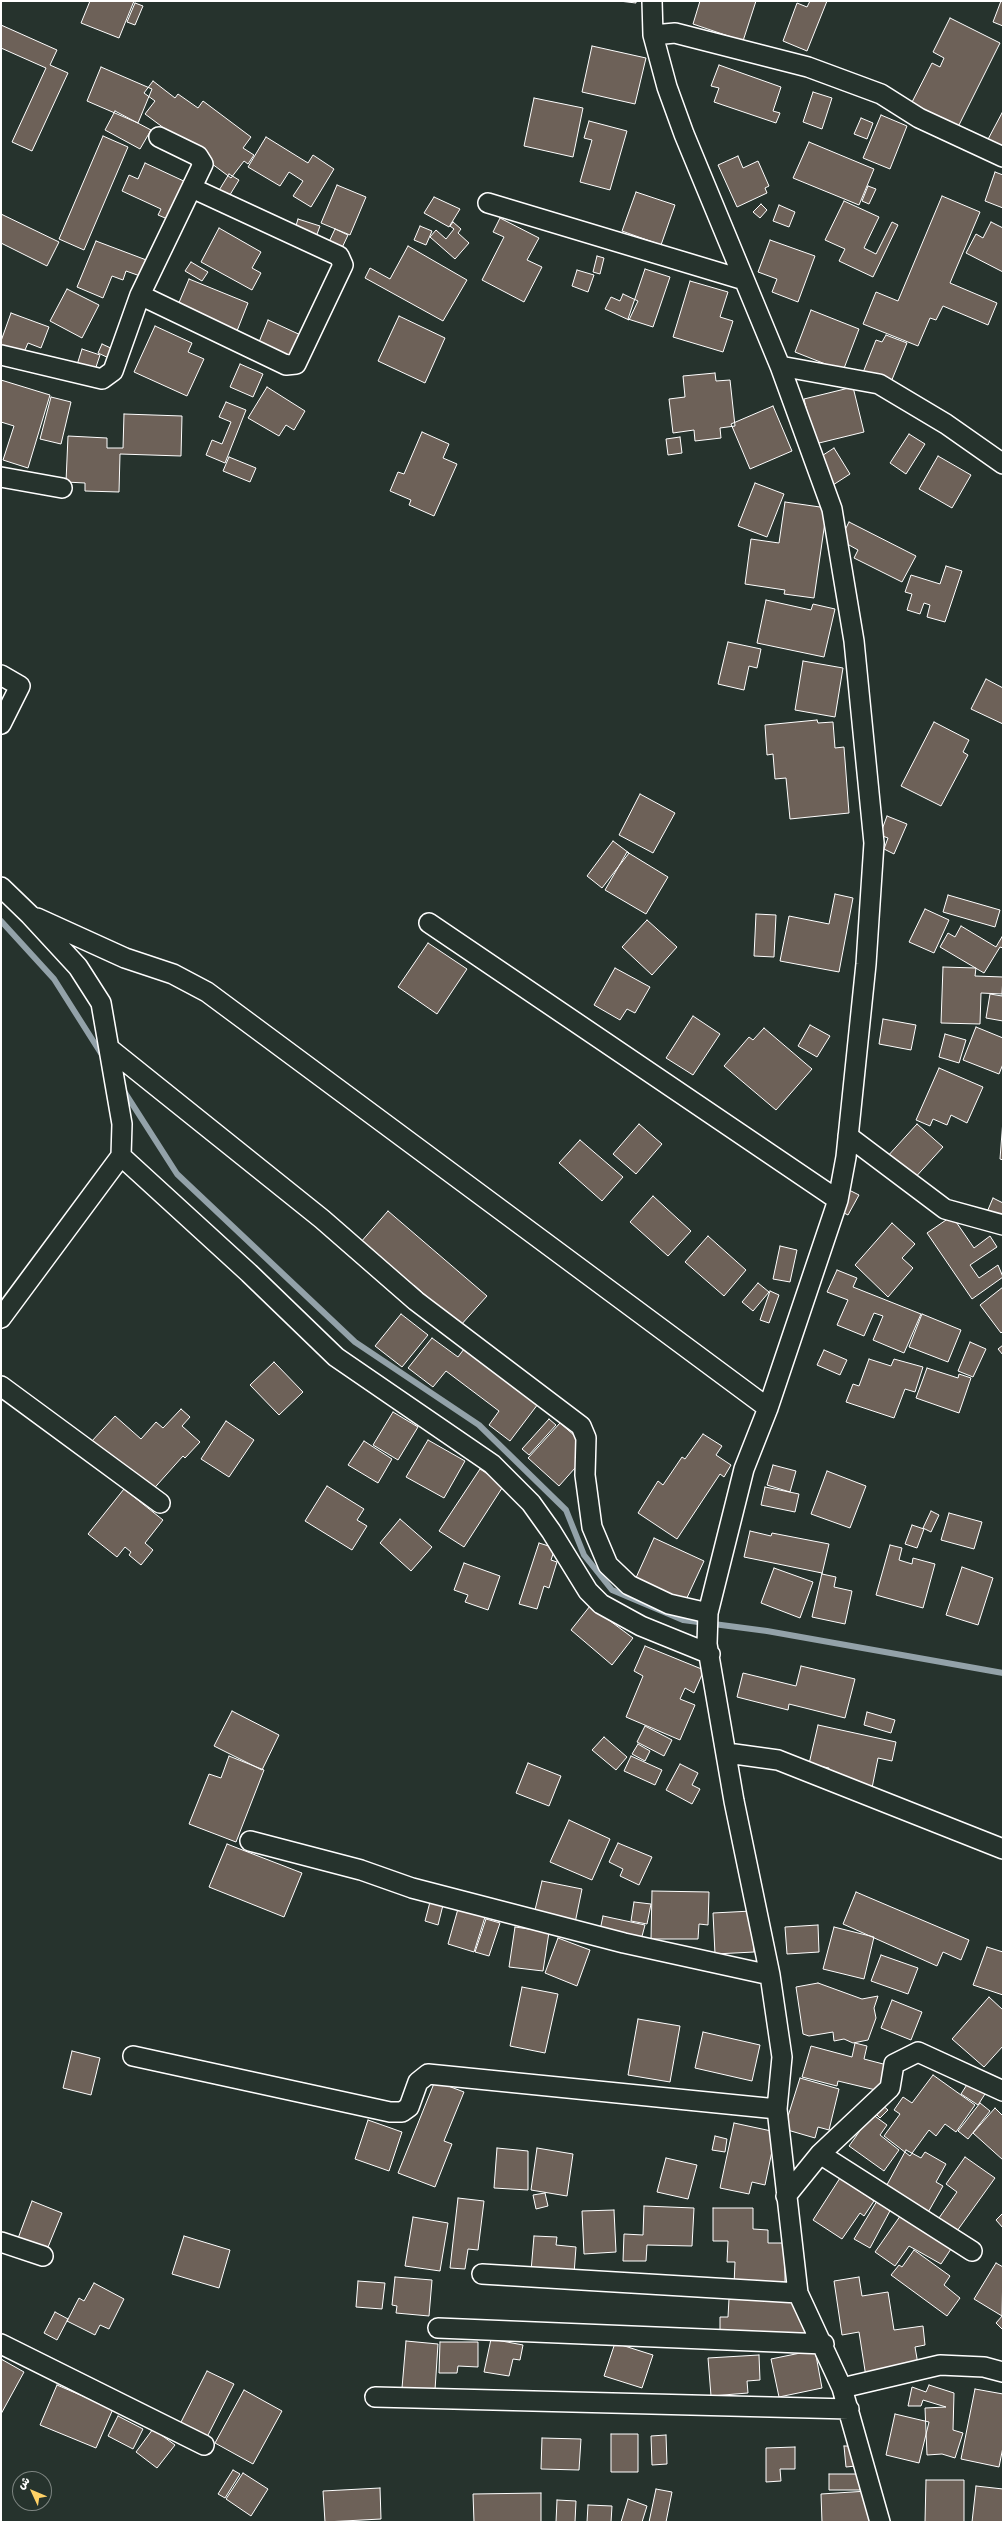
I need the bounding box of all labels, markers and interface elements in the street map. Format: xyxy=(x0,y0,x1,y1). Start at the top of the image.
north arrow xyxy=(12,2471,52,2511)
text: ش xyxy=(15,2474,33,2492)

